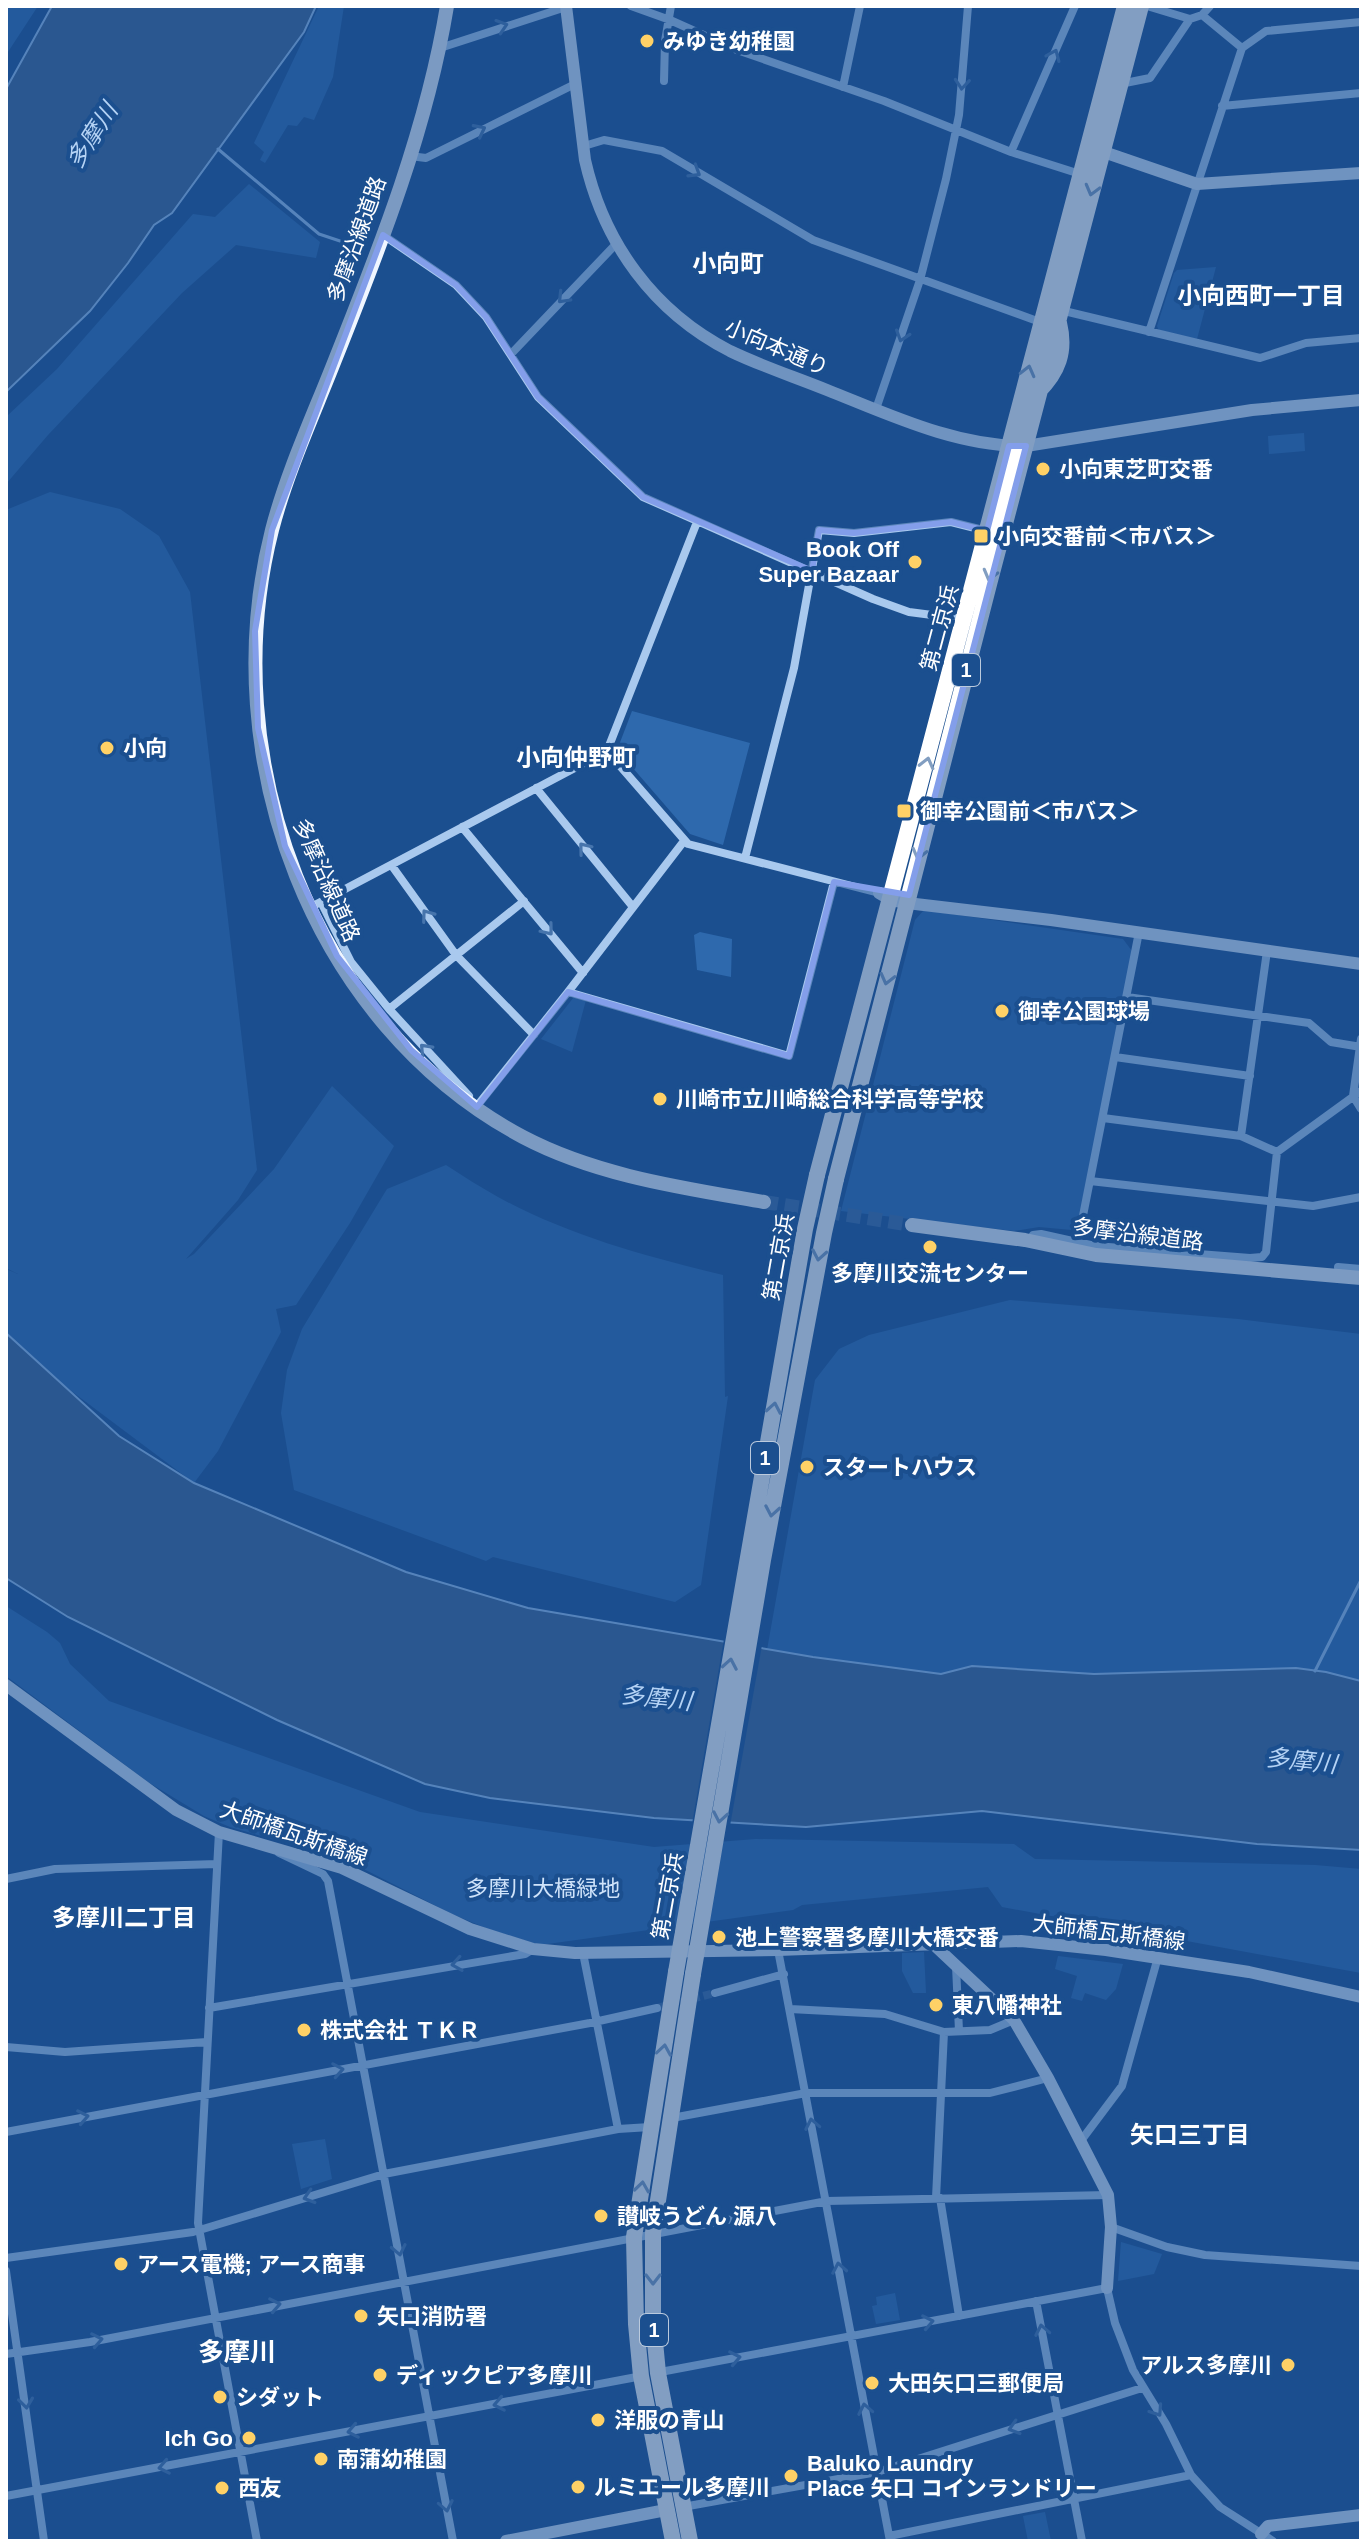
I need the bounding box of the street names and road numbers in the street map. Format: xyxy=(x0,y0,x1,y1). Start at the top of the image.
street label: 多摩沿線道路 xyxy=(322,173,391,305)
street label: 小向本通り xyxy=(721,314,832,380)
street label: 第二京浜 xyxy=(916,582,963,674)
road number: 1 xyxy=(952,654,980,686)
street label: 多摩沿線道路 xyxy=(288,815,365,946)
street label: 第二京浜 xyxy=(759,1212,798,1303)
street label: 多摩沿線道路 xyxy=(1071,1214,1205,1255)
road number: 1 xyxy=(751,1442,779,1474)
street label: 大師橋瓦斯橋線 xyxy=(217,1797,371,1870)
street label: 第二京浜 xyxy=(648,1851,687,1942)
street label: 大師橋瓦斯橋線 xyxy=(1031,1911,1187,1954)
road number: 1 xyxy=(640,2314,668,2346)

